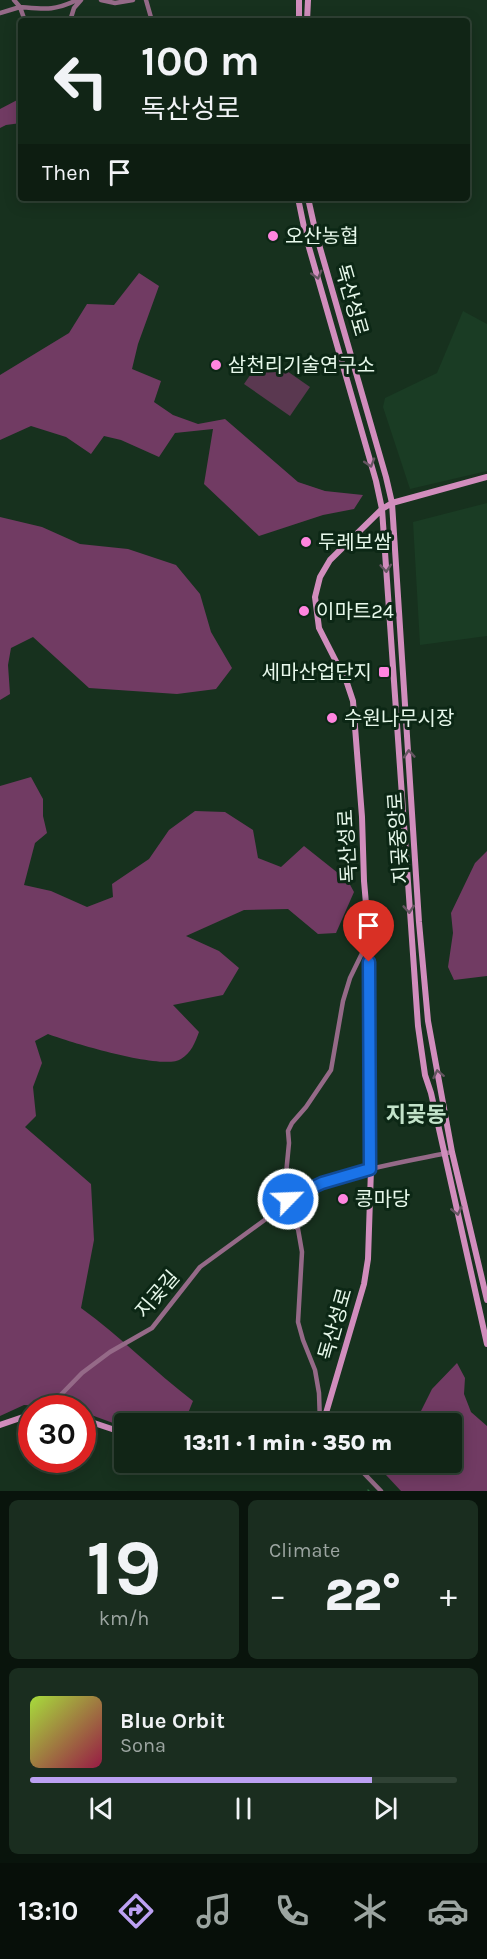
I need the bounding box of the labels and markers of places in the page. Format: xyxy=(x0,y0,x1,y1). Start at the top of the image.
place label: 오산농협 xyxy=(285,225,359,248)
marker: 오산농협 xyxy=(266,229,280,243)
place label: 삼천리기술연구소 xyxy=(228,354,375,377)
marker: 삼천리기술연구소 xyxy=(209,358,223,372)
place label: 두레보쌈 xyxy=(318,531,392,554)
marker: 두레보쌈 xyxy=(299,535,313,549)
place label: 이마트24 xyxy=(316,600,394,623)
marker: 이마트24 xyxy=(297,604,311,618)
place label: 세마산업단지 xyxy=(262,661,372,684)
marker: 세마산업단지 xyxy=(377,665,391,679)
place label: 수원나무시장 xyxy=(344,707,454,730)
marker: 수원나무시장 xyxy=(325,711,339,725)
pin xyxy=(343,900,394,962)
place label: 콩마당 xyxy=(355,1188,410,1211)
marker: 콩마당 xyxy=(336,1192,350,1206)

